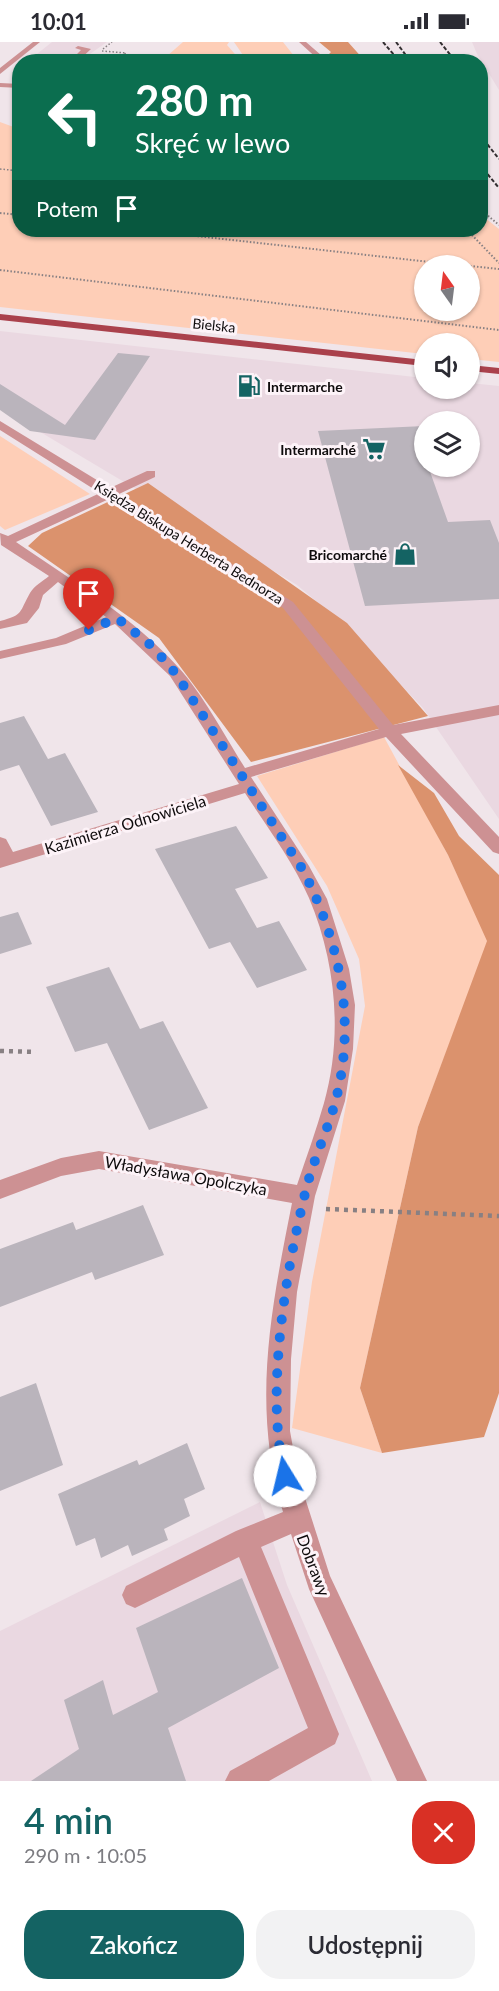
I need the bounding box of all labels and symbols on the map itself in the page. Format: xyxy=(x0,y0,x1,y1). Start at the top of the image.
north arrow xyxy=(414,255,480,321)
street label: Bielska xyxy=(192,314,236,336)
fuel station icon: Intermarche xyxy=(236,373,262,399)
place label: Intermarche xyxy=(267,378,343,395)
supermarket icon: Intermarché xyxy=(361,436,387,462)
place label: Intermarché xyxy=(280,441,357,458)
street label: Księdza Biskupa Herberta Bednorza xyxy=(91,477,287,607)
shop icon: Bricomarché xyxy=(392,541,418,567)
place label: Bricomarché xyxy=(309,546,388,563)
pin xyxy=(63,568,114,630)
street label: Kazimierza Odnowiciela xyxy=(42,790,208,858)
street label: Władysława Opolczyka xyxy=(103,1151,269,1199)
position arrow xyxy=(253,1444,317,1508)
street label: Dobrawy xyxy=(294,1531,335,1599)

